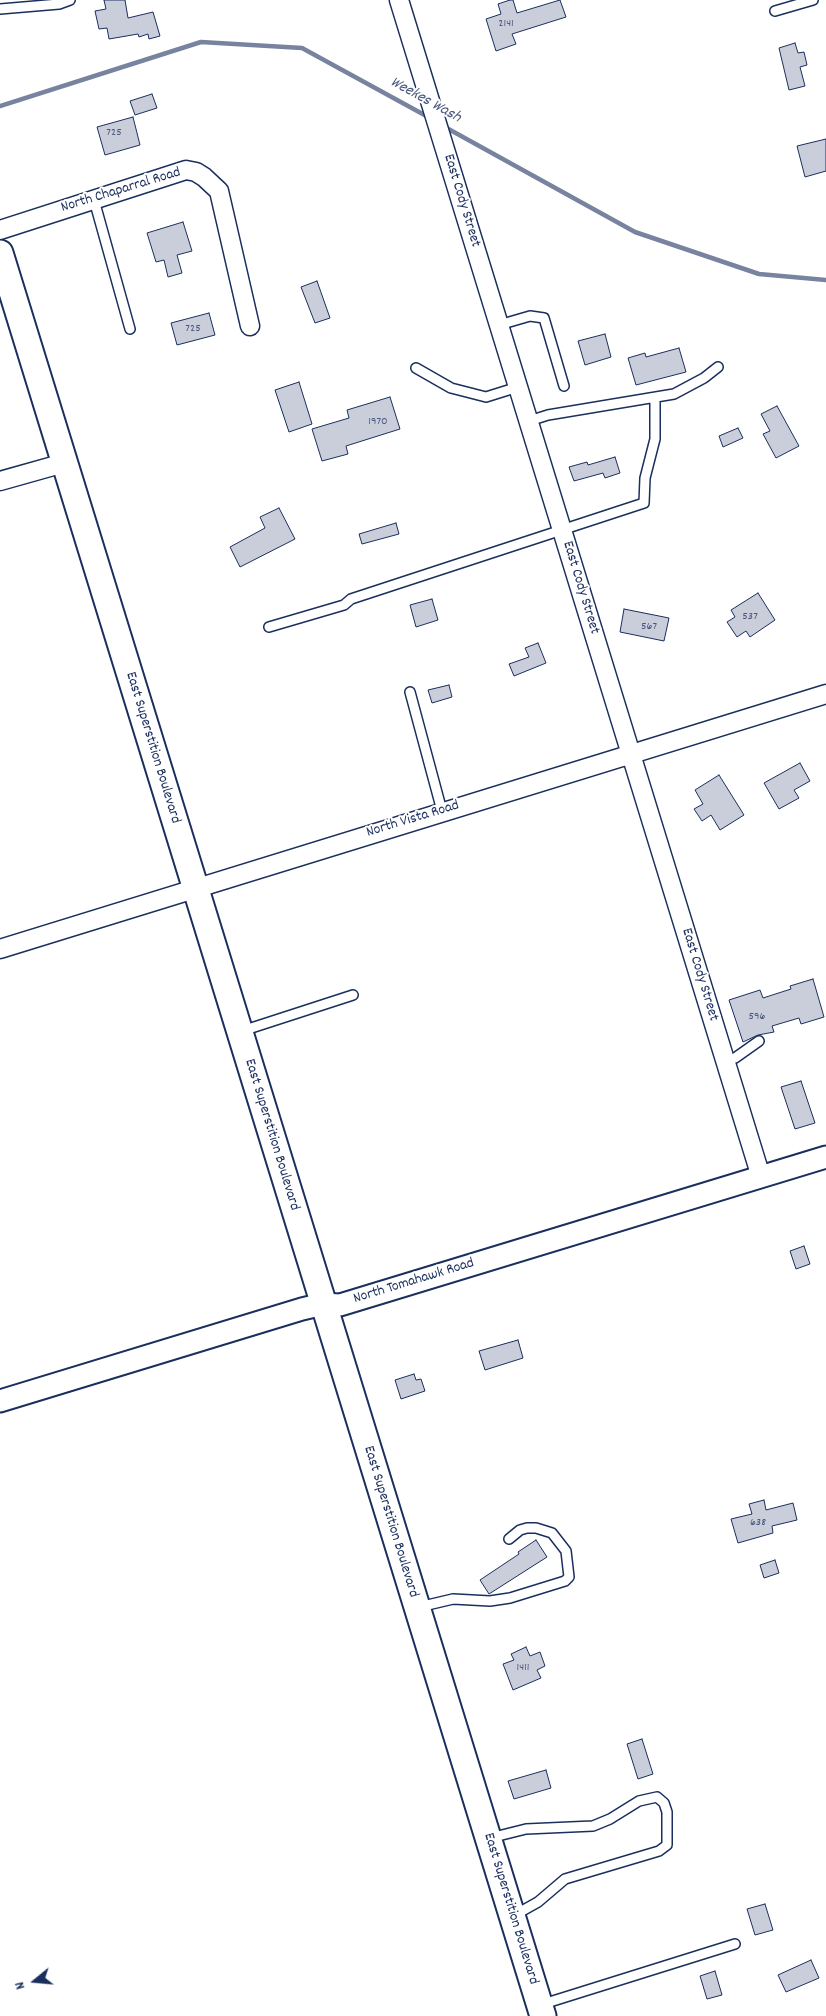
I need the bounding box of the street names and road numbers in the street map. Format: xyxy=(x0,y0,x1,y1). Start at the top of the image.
street label: East Cody Street xyxy=(438,152,484,250)
street label: North Chaparral Road xyxy=(59,164,183,218)
street label: East Cody Street xyxy=(557,539,603,637)
street label: East Superstition Boulevard xyxy=(120,670,184,826)
street label: North Vista Road xyxy=(365,797,461,843)
street label: East Cody Street xyxy=(676,926,722,1024)
street label: East Superstition Boulevard xyxy=(239,1057,303,1213)
street label: North Tomahawk Road xyxy=(351,1255,477,1309)
street label: East Superstition Boulevard xyxy=(358,1444,422,1600)
street label: East Superstition Boulevard xyxy=(478,1831,542,1987)

